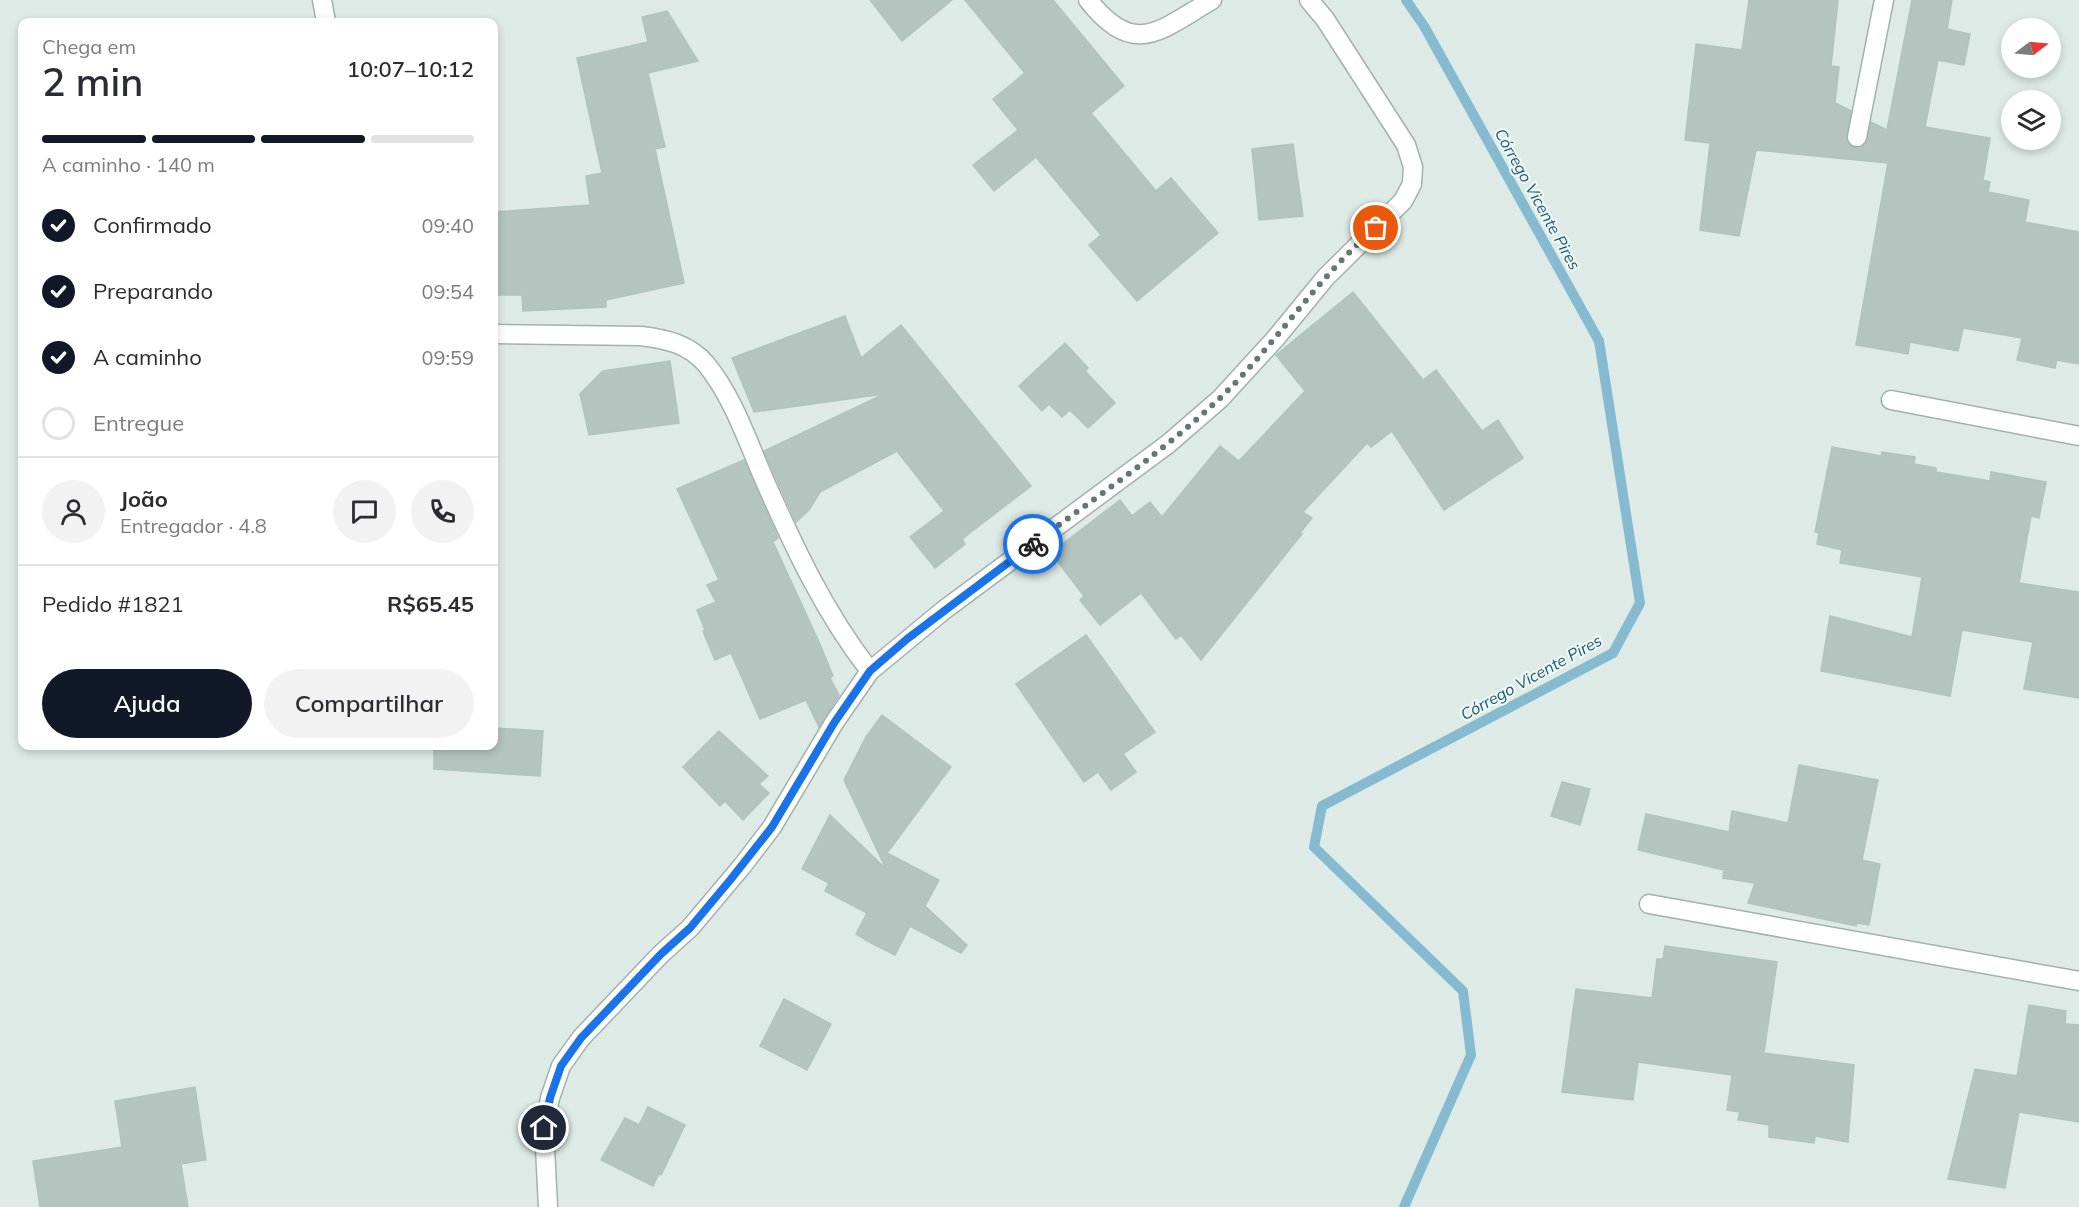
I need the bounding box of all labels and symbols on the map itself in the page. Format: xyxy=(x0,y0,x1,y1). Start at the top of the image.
north arrow xyxy=(2001,18,2061,78)
water label: Córrego Vicente Pires xyxy=(1491,125,1585,273)
pin xyxy=(1350,202,1401,253)
courier xyxy=(1003,514,1063,574)
water label: Córrego Vicente Pires xyxy=(1457,630,1605,724)
pin xyxy=(518,1102,569,1153)

